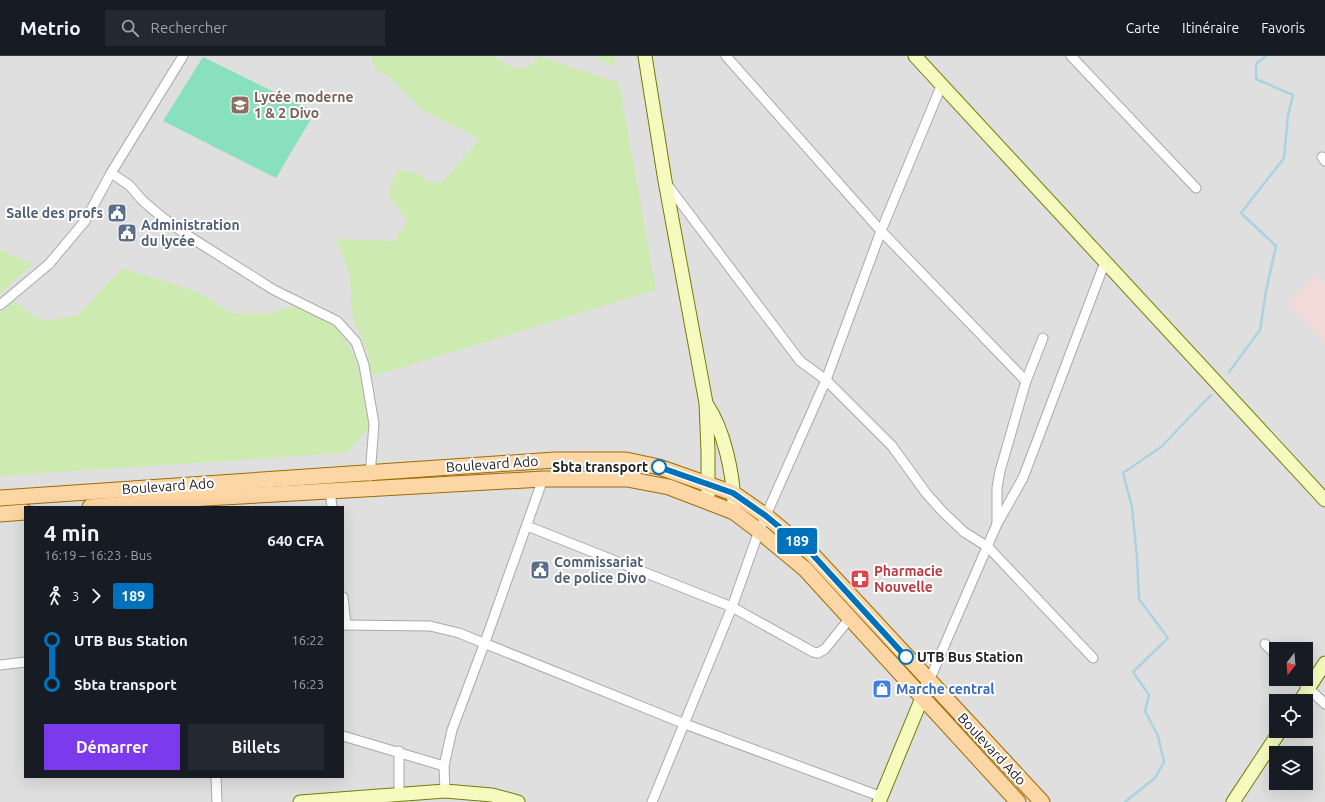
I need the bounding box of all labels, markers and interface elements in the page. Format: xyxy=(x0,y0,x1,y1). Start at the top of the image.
search box xyxy=(105,10,385,46)
text: Metrio xyxy=(20,17,81,39)
icon: search xyxy=(119,17,141,39)
text: Rechercher xyxy=(151,19,227,36)
text: Carte xyxy=(1126,20,1160,36)
text: Itinéraire xyxy=(1182,20,1239,36)
text: Favoris xyxy=(1261,20,1305,36)
place label: Lycée moderne 1 & 2 Divo xyxy=(254,89,353,121)
school or university icon: Lycée moderne 1 & 2 Divo xyxy=(229,94,251,116)
public building icon: Salle des profs xyxy=(106,202,128,224)
place label: Salle des profs xyxy=(6,205,103,221)
place label: Administration du lycée xyxy=(141,217,240,249)
public building icon: Administration du lycée xyxy=(116,222,138,244)
street label: Boulevard Ado xyxy=(445,453,539,475)
place label: Sbta transport xyxy=(552,459,648,475)
marker: Sbta transport xyxy=(651,459,667,475)
street label: Boulevard Ado xyxy=(121,475,215,497)
text: 4 min xyxy=(44,520,100,545)
line badge: 189 xyxy=(774,528,820,554)
text: 640 CFA xyxy=(267,532,324,549)
text: 189 xyxy=(785,533,809,549)
text: 16:19 – 16:23 · Bus xyxy=(44,548,152,562)
place label: Commissariat de police Divo xyxy=(554,554,646,586)
public building icon: Commissariat de police Divo xyxy=(529,559,551,581)
place label: Pharmacie Nouvelle xyxy=(874,563,943,595)
pharmacy icon: Pharmacie Nouvelle xyxy=(849,568,871,590)
icon: walk xyxy=(44,585,66,607)
icon: forward xyxy=(85,585,107,607)
text: 189 xyxy=(121,588,145,604)
text: 3 xyxy=(72,589,79,603)
text: UTB Bus Station xyxy=(74,632,188,649)
text: 16:22 xyxy=(291,633,324,647)
north arrow xyxy=(1269,642,1313,686)
map controls xyxy=(1269,642,1313,790)
marker: UTB Bus Station xyxy=(898,649,914,665)
place label: UTB Bus Station xyxy=(917,649,1023,665)
text: Sbta transport xyxy=(74,676,177,693)
text: 16:23 xyxy=(291,677,324,691)
shop icon: Marche central xyxy=(871,678,893,700)
place label: Marche central xyxy=(896,681,995,697)
button: locate xyxy=(1269,694,1313,738)
street label: Boulevard Ado xyxy=(955,710,1029,788)
button: Démarrer xyxy=(44,724,180,770)
button: Billets xyxy=(188,724,324,770)
button: layers xyxy=(1269,746,1313,790)

